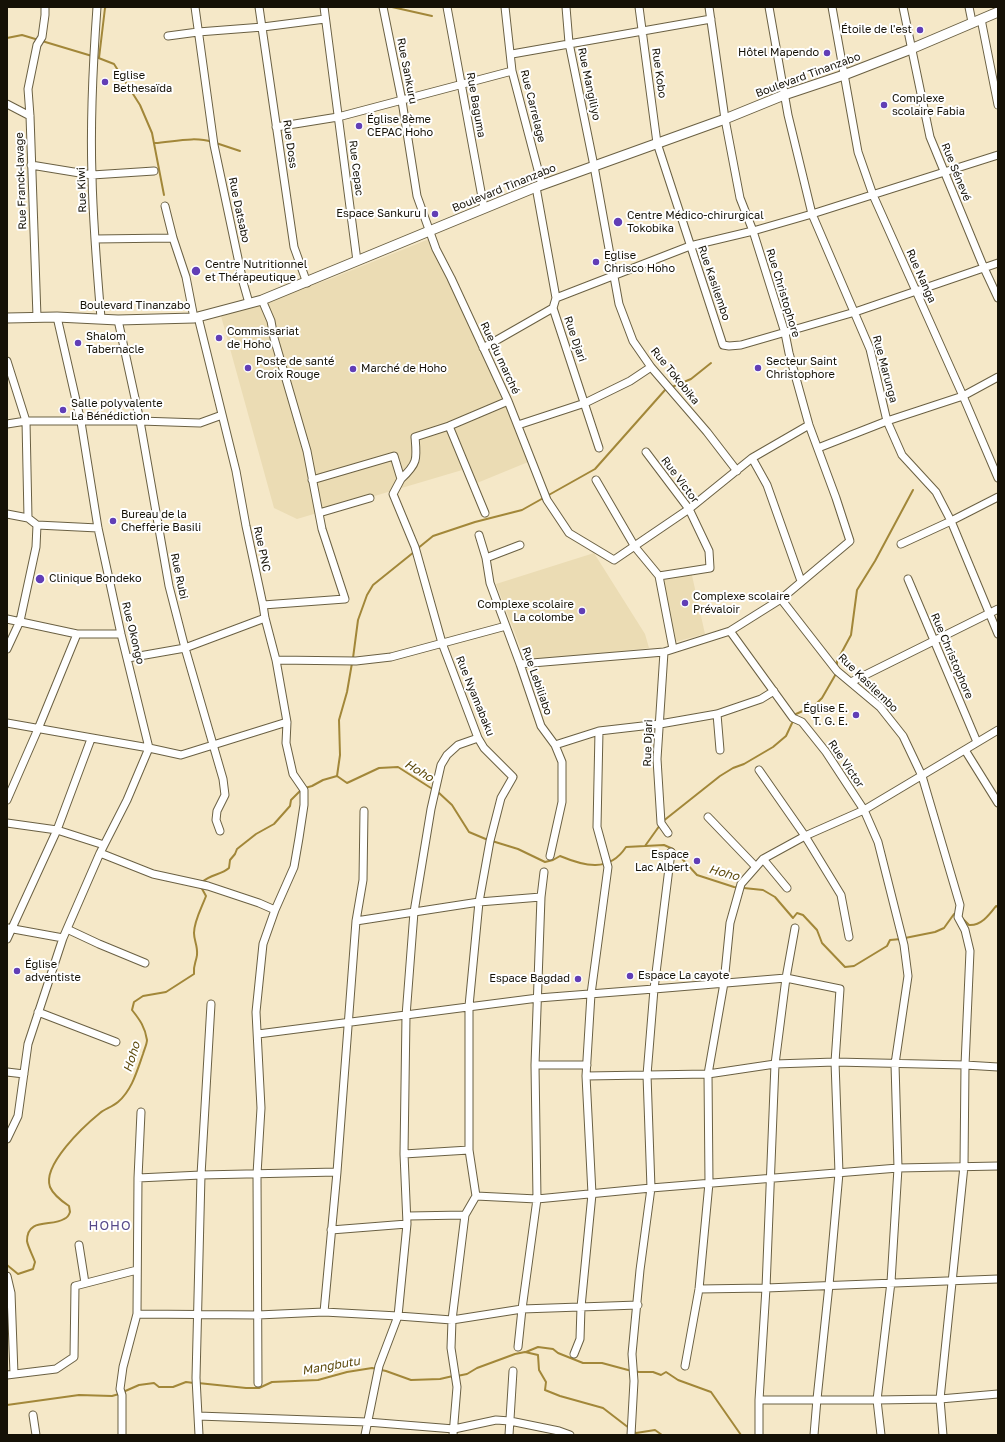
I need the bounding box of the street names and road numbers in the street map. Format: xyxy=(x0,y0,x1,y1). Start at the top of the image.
street label: Rue Sankuru xyxy=(394,37,420,105)
street label: Rue Mangiliyo xyxy=(575,46,603,122)
street label: Rue Kobo xyxy=(649,47,669,99)
street label: Boulevard Tinanzabo xyxy=(754,50,862,100)
street label: Rue Carrelage xyxy=(518,68,548,144)
street label: Rue Baguma xyxy=(464,71,488,139)
street label: Rue Doss xyxy=(280,119,300,169)
street label: Rue Franck-lavage xyxy=(13,132,29,230)
street label: Rue Cepac xyxy=(346,139,366,197)
street label: Rue Sénevé xyxy=(938,141,974,203)
street label: Boulevard Tinanzabo xyxy=(450,161,558,215)
street label: Rue Kiwi xyxy=(75,167,89,213)
street label: Rue Datsabo xyxy=(226,176,252,244)
street label: Rue Kasilembo xyxy=(695,244,733,322)
street label: Rue Christophore xyxy=(763,247,803,339)
street label: Rue Nanga xyxy=(903,247,939,305)
street label: Boulevard Tinanzabo xyxy=(80,299,190,313)
street label: Rue Djari xyxy=(561,315,589,363)
street label: Rue du marché xyxy=(477,320,523,396)
street label: Rue Marunga xyxy=(870,334,900,404)
street label: Rue Tokobika xyxy=(648,345,702,407)
street label: Rue Victor xyxy=(658,454,702,506)
street label: Rue PNC xyxy=(251,525,273,573)
street label: Rue Rubi xyxy=(168,552,190,600)
street label: Rue Okongo xyxy=(119,600,147,666)
street label: Rue Christophore xyxy=(928,611,976,701)
street label: Rue Lebiliabo xyxy=(519,645,555,717)
street label: Rue Kasilembo xyxy=(835,651,901,715)
street label: Rue Nyamabaku xyxy=(453,654,497,738)
street label: Rue Djari xyxy=(641,719,655,767)
street label: Rue Victor xyxy=(825,738,867,790)

